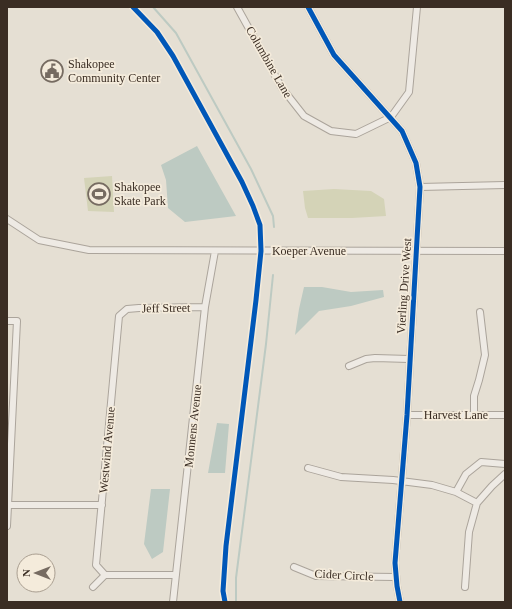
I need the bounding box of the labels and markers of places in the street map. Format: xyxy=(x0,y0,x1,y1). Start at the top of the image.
place label: Shakopee Community Center xyxy=(68,57,160,85)
public building icon: Shakopee Community Center xyxy=(39,58,65,84)
place label: Shakopee Skate Park xyxy=(114,180,166,208)
sports icon: Shakopee Skate Park xyxy=(86,181,112,207)

